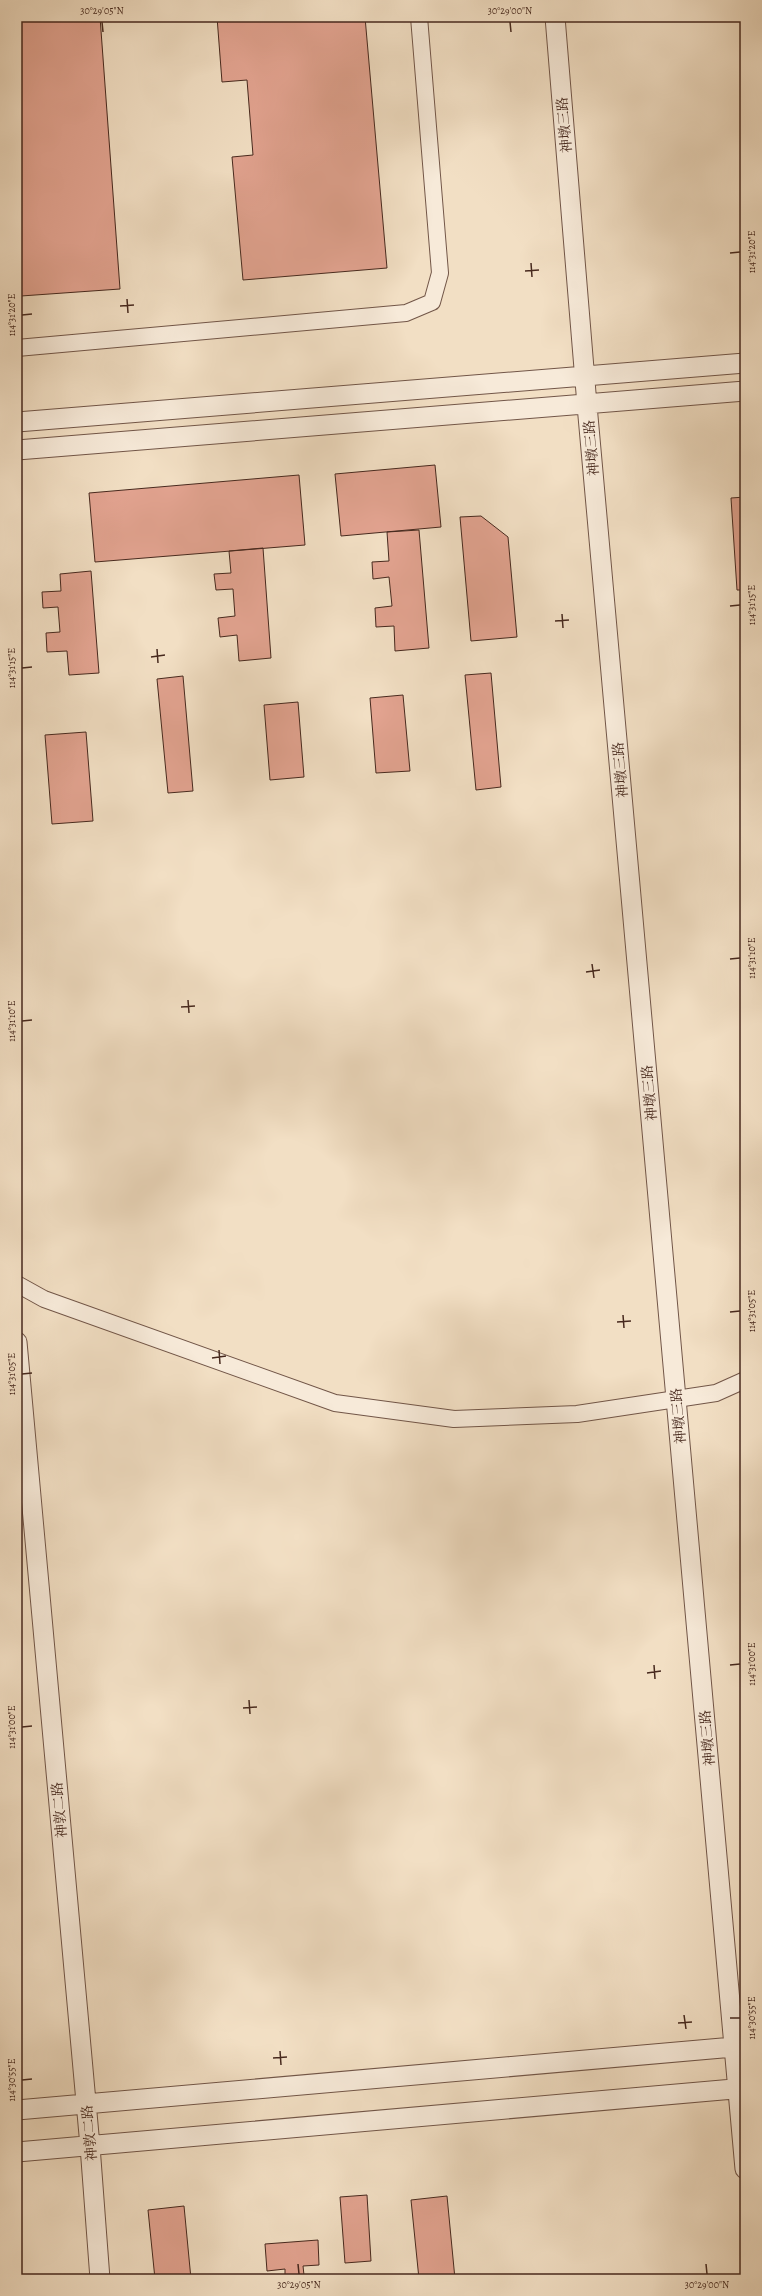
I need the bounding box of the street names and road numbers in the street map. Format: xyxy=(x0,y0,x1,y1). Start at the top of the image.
street label: 神墩三路 xyxy=(553,96,576,154)
street label: 神墩三路 xyxy=(580,419,603,477)
street label: 神墩三路 xyxy=(609,741,632,799)
street label: 神墩三路 xyxy=(638,1064,661,1122)
street label: 神墩三路 xyxy=(667,1387,690,1445)
street label: 神墩三路 xyxy=(696,1709,719,1767)
street label: 神敦二路 xyxy=(48,1781,71,1839)
street label: 神敦二路 xyxy=(78,2104,101,2162)

